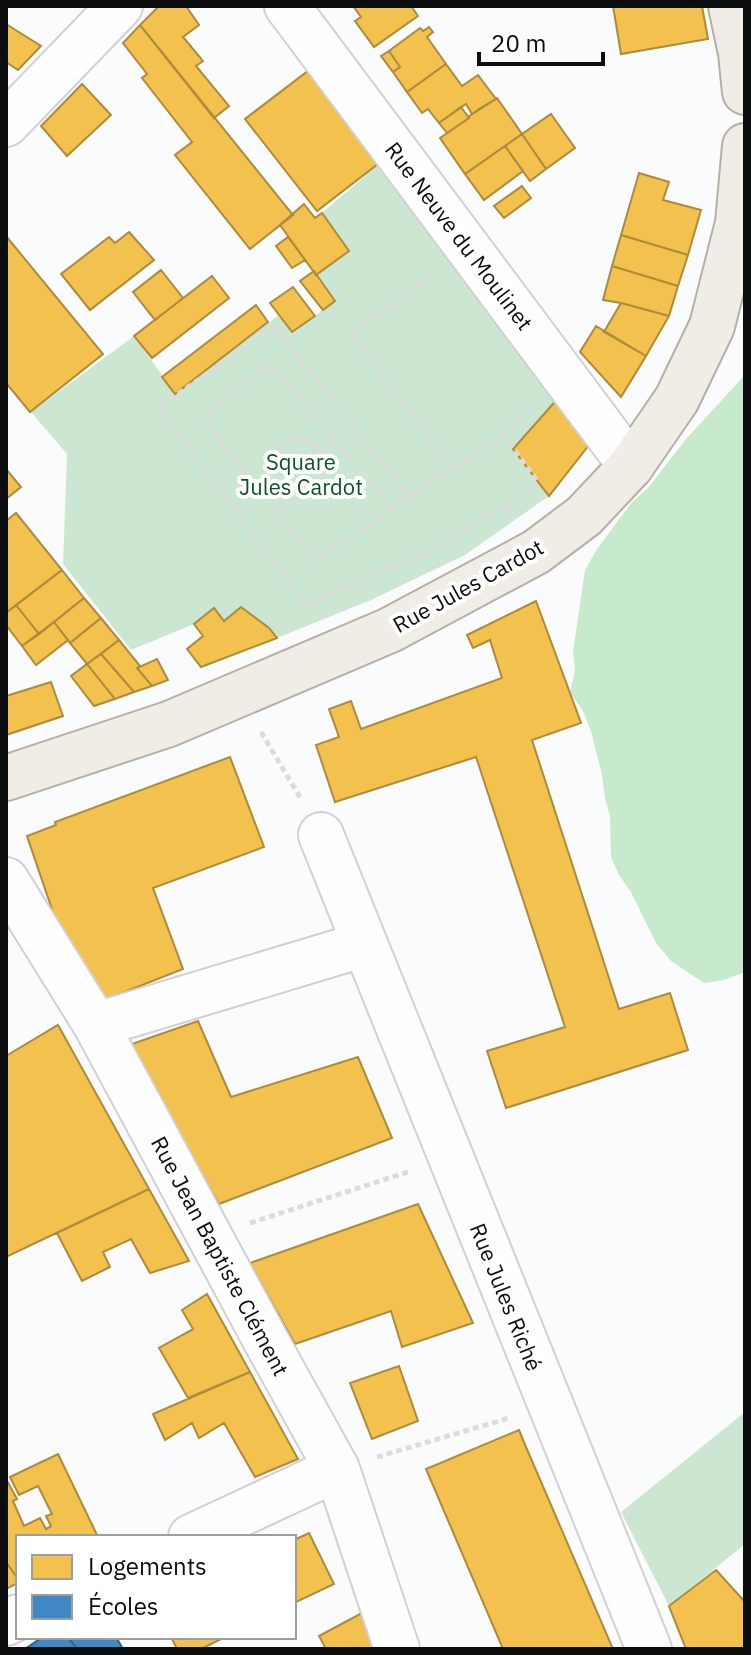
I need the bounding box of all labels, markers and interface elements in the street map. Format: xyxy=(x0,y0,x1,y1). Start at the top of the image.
scale bar xyxy=(479,16,603,66)
text: 20 m xyxy=(491,27,546,59)
street label: Rue Neuve du Moulinet xyxy=(379,136,540,336)
park label: Square Jules Cardot xyxy=(239,447,363,501)
street label: Rue Jules Cardot xyxy=(387,532,548,639)
street label: Rue Jean Baptiste Clément xyxy=(145,1131,296,1381)
street label: Rue Jules Riché xyxy=(464,1219,549,1375)
legend xyxy=(16,1535,296,1639)
text: Logements xyxy=(88,1550,207,1582)
text: Écoles xyxy=(88,1590,159,1622)

